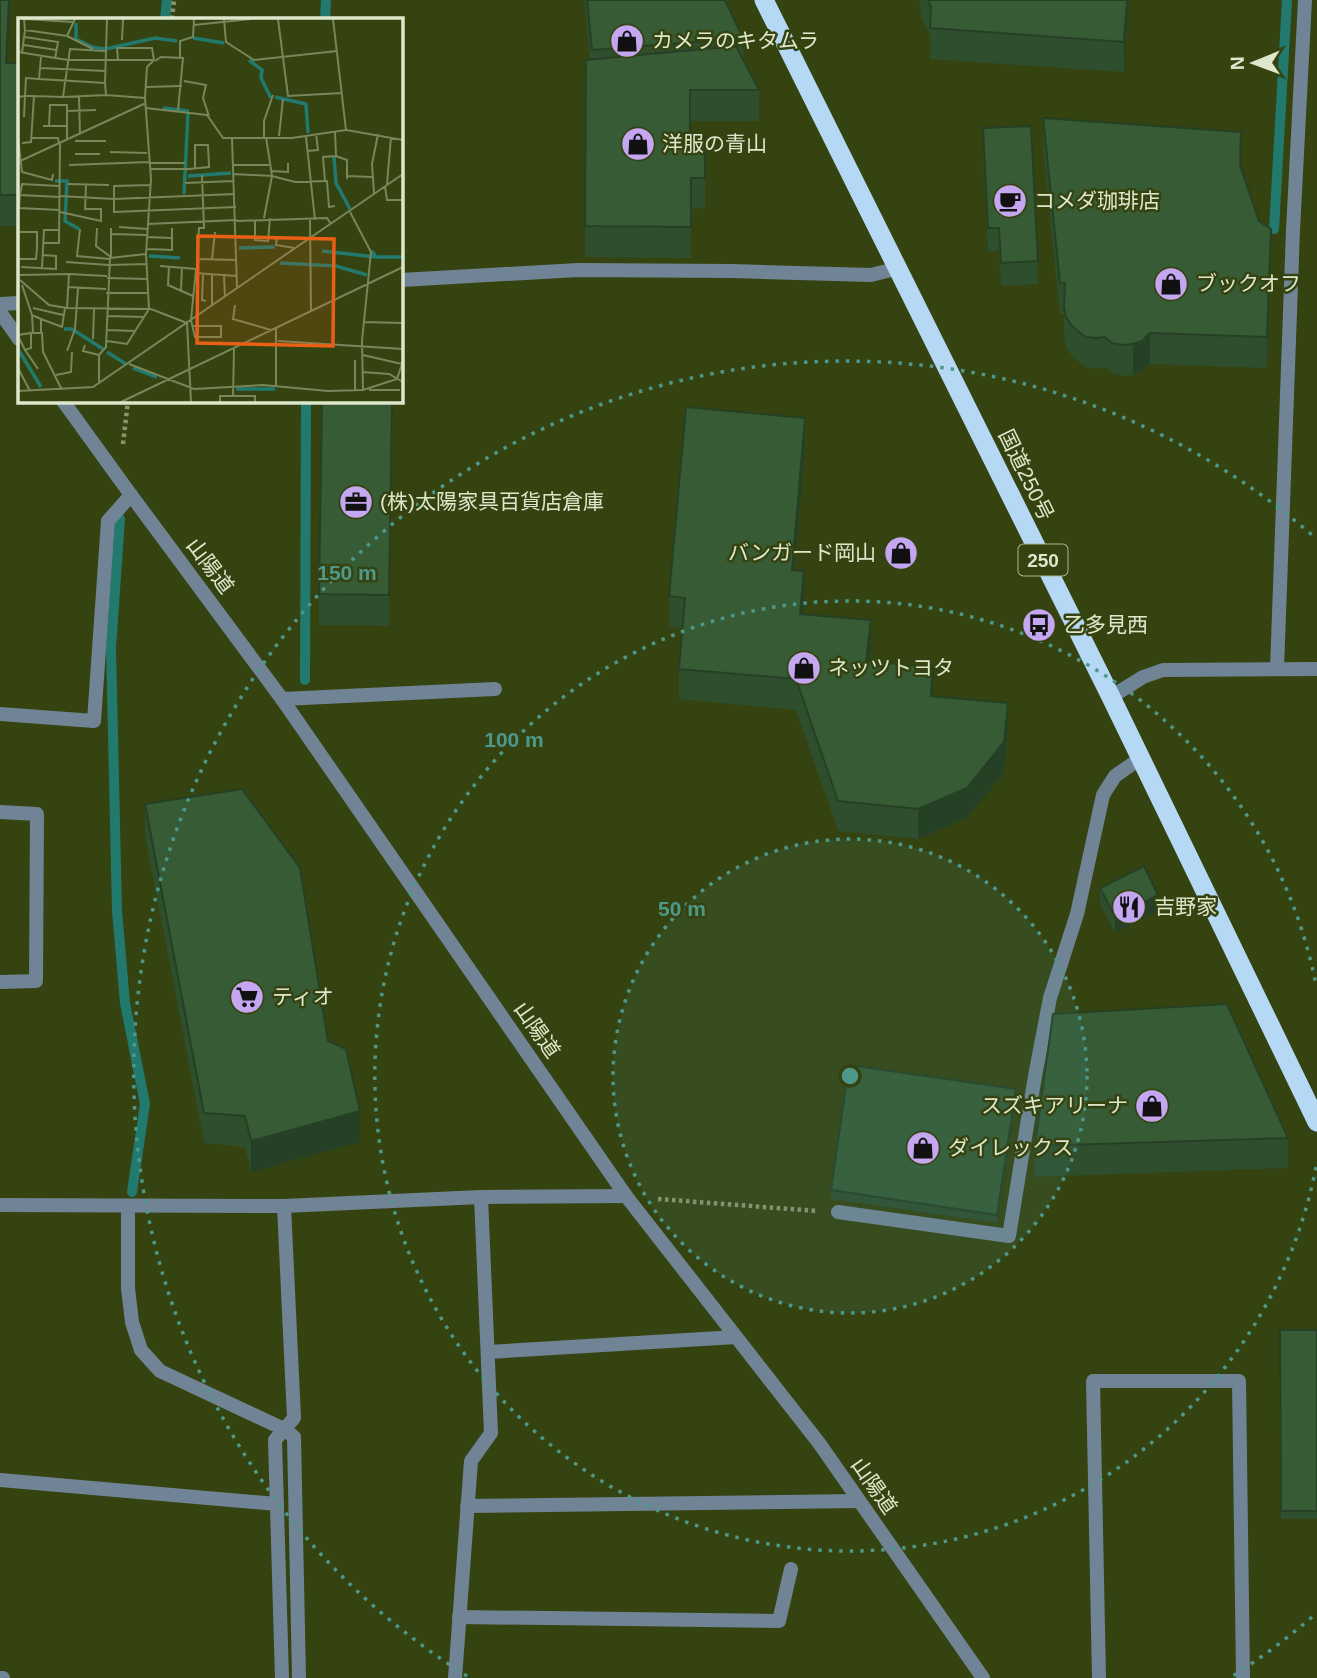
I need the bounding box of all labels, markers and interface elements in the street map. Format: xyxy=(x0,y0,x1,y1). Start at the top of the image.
inset map xyxy=(18,18,402,402)
shop icon: カメラのキタムラ xyxy=(608,22,646,60)
north arrow xyxy=(1219,28,1289,98)
place label: カメラのキタムラ xyxy=(652,29,819,52)
text: N xyxy=(1227,56,1248,70)
shop icon: 洋服の青山 xyxy=(619,125,657,163)
place label: 洋服の青山 xyxy=(662,132,767,155)
cafe icon: コメダ珈琲店 xyxy=(991,182,1029,220)
place label: コメダ珈琲店 xyxy=(1034,189,1160,212)
shop icon: ブックオフ xyxy=(1152,265,1190,303)
place label: ブックオフ xyxy=(1196,272,1301,295)
street label: 国道250号 xyxy=(995,426,1058,524)
office icon: (株)太陽家具百貨店倉庫 xyxy=(337,483,375,521)
place label: (株)太陽家具百貨店倉庫 xyxy=(380,490,604,513)
street label: 山陽道 xyxy=(182,534,239,598)
shop icon: バンガード岡山 xyxy=(882,534,920,572)
place label: バンガード岡山 xyxy=(728,541,876,564)
road number: 250 xyxy=(1018,544,1068,576)
text: 150 m xyxy=(317,561,377,584)
bus stop icon: 乙多見西 xyxy=(1020,606,1058,644)
place label: 乙多見西 xyxy=(1064,613,1148,636)
shop icon: ネッツトヨタ xyxy=(785,649,823,687)
place label: ネッツトヨタ xyxy=(828,656,954,679)
text: 100 m xyxy=(484,728,544,751)
restaurant icon: 吉野家 xyxy=(1110,888,1148,926)
place label: 吉野家 xyxy=(1154,895,1217,918)
text: 50 m xyxy=(658,897,706,920)
supermarket icon: ティオ xyxy=(228,978,266,1016)
place label: ティオ xyxy=(272,985,334,1008)
street label: 山陽道 xyxy=(510,997,565,1062)
centre of rings xyxy=(838,1064,862,1088)
shop icon: スズキアリーナ xyxy=(1133,1087,1171,1125)
place label: スズキアリーナ xyxy=(981,1094,1128,1117)
shop icon: ダイレックス xyxy=(904,1129,942,1167)
place label: ダイレックス xyxy=(948,1136,1073,1159)
street label: 山陽道 xyxy=(847,1453,902,1518)

